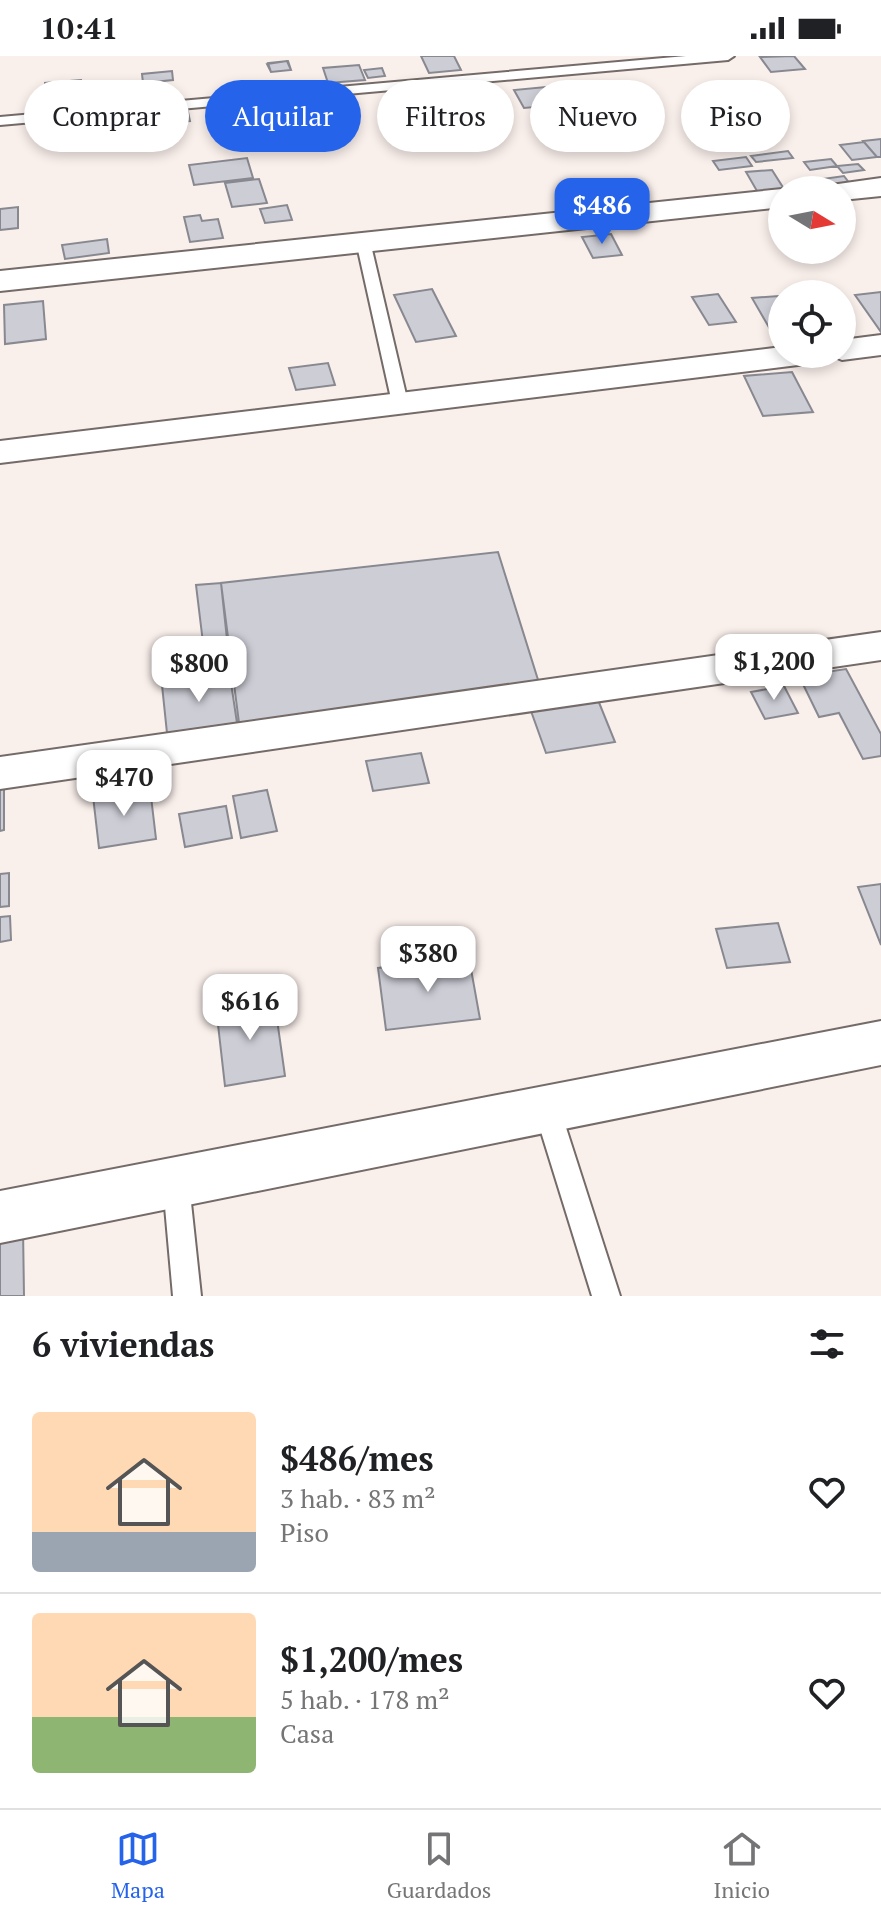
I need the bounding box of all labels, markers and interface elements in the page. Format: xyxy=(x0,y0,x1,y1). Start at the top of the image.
text: 10:41 xyxy=(40,8,118,48)
chip: Comprar xyxy=(24,80,189,152)
chip: Alquilar xyxy=(205,80,361,152)
chip: Filtros xyxy=(377,80,514,152)
chip: Nuevo xyxy=(530,80,665,152)
chip: Piso xyxy=(681,80,790,152)
north arrow xyxy=(768,176,856,264)
map controls xyxy=(768,176,856,368)
pin: $486 xyxy=(555,178,649,246)
text: $486 xyxy=(573,187,631,221)
button: locate xyxy=(768,280,856,368)
pin: $1,200 xyxy=(709,634,839,702)
pin: $800 xyxy=(152,636,246,704)
text: $1,200 xyxy=(733,643,815,677)
text: $800 xyxy=(170,645,228,679)
pin: $470 xyxy=(77,750,171,818)
text: $470 xyxy=(95,759,153,793)
pin: $380 xyxy=(381,926,475,994)
text: $380 xyxy=(399,935,457,969)
pin: $616 xyxy=(203,974,297,1042)
text: $616 xyxy=(221,983,279,1017)
text: 6 viviendas xyxy=(32,1322,214,1367)
icon: filters xyxy=(805,1322,849,1366)
text: $486/mes xyxy=(280,1436,434,1481)
icon: home xyxy=(96,1444,192,1540)
icon: heart xyxy=(805,1470,849,1514)
text: 3 hab. · 83 m² xyxy=(280,1481,436,1515)
text: Piso xyxy=(280,1515,329,1549)
text: $1,200/mes xyxy=(280,1637,463,1682)
icon: home xyxy=(96,1645,192,1741)
icon: heart xyxy=(805,1671,849,1715)
text: 5 hab. · 178 m² xyxy=(280,1682,449,1716)
text: Casa xyxy=(280,1716,334,1750)
tab: Mapa xyxy=(111,1827,165,1904)
tab: Guardados xyxy=(387,1827,491,1904)
tab: Inicio xyxy=(713,1827,770,1904)

